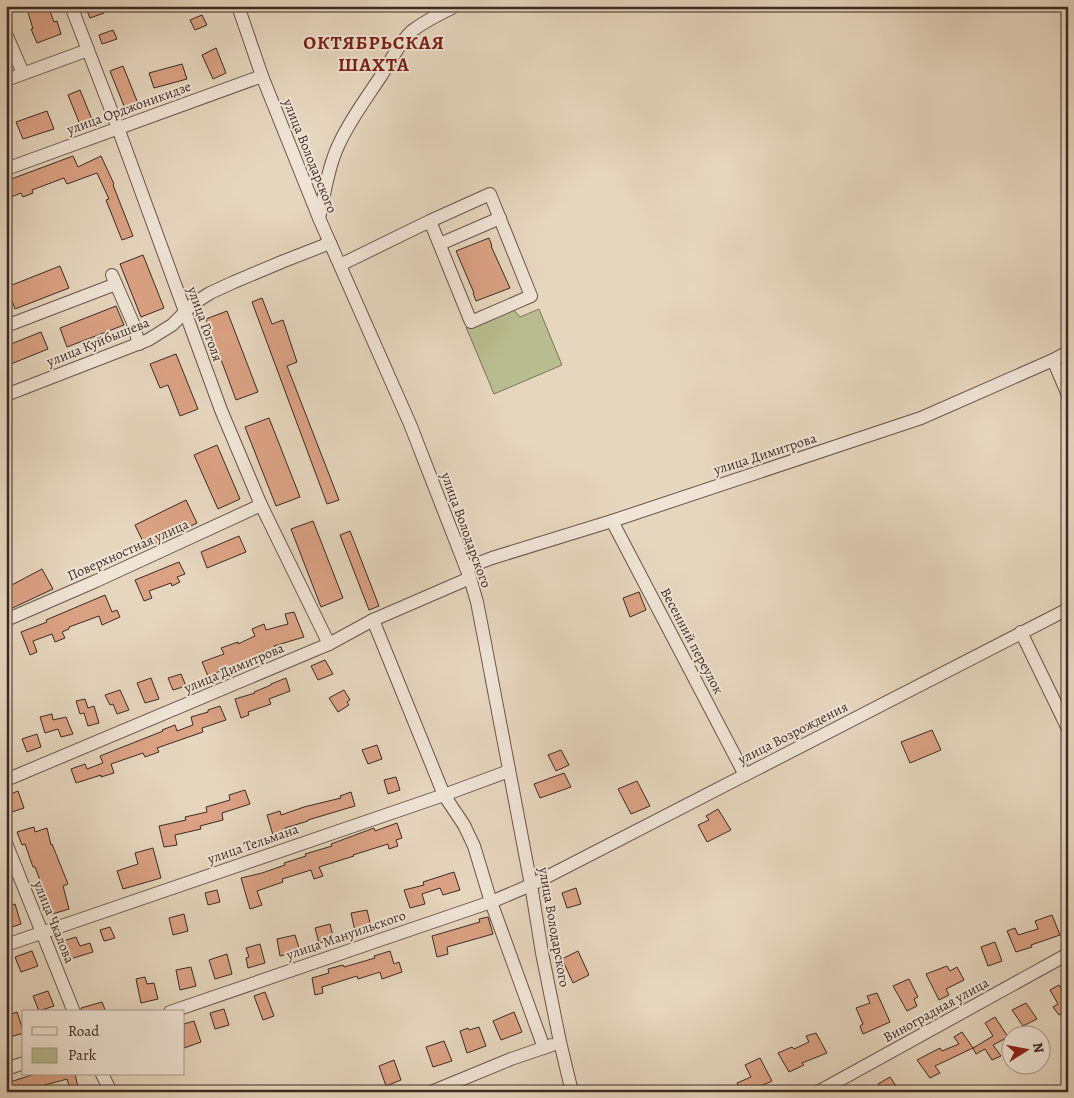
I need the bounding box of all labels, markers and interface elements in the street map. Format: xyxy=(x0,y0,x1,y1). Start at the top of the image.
district label: ОКТЯБРЬСКАЯ ШАХТА xyxy=(303,30,445,78)
street label: улица Орджоникидзе xyxy=(63,77,194,140)
street label: улица Володарского xyxy=(278,95,342,216)
street label: улица Гоголя xyxy=(182,283,227,364)
street label: улица Куйбышева xyxy=(43,313,153,372)
street label: улица Димитрова xyxy=(710,428,819,480)
street label: улица Володарского xyxy=(436,469,496,590)
street label: Поверхностная улица xyxy=(64,514,192,585)
street label: Весенний переулок xyxy=(656,584,728,698)
street label: улица Димитрова xyxy=(180,638,287,698)
street label: улица Возрождения xyxy=(734,697,851,769)
street label: улица Тельмана xyxy=(204,819,302,869)
street label: улица Володарского xyxy=(534,864,574,989)
street label: улица Чкалова xyxy=(28,877,79,967)
street label: улица Мануильского xyxy=(283,906,408,965)
street label: Виноградная улица xyxy=(880,973,993,1047)
legend xyxy=(22,1010,185,1076)
text: Road xyxy=(68,1021,100,1041)
north arrow xyxy=(1002,1026,1052,1076)
text: N xyxy=(1028,1041,1049,1054)
text: Park xyxy=(68,1045,97,1065)

